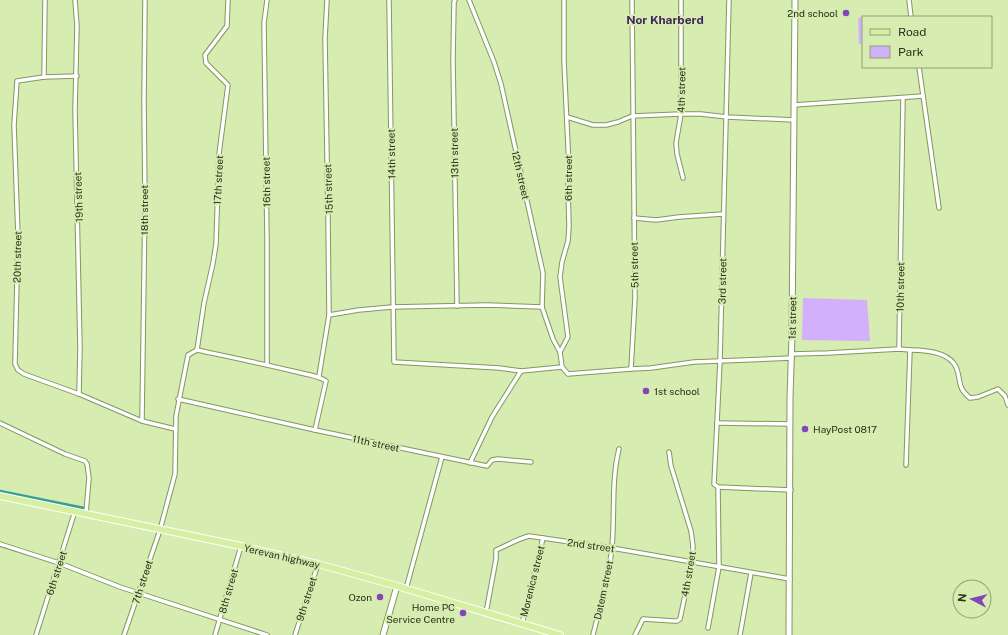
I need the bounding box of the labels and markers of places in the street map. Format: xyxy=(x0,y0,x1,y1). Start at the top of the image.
place label: 2nd school xyxy=(787,7,838,19)
marker: 2nd school xyxy=(841,8,851,18)
place label: 1st school xyxy=(654,385,700,397)
marker: 1st school xyxy=(641,386,651,396)
place label: HayPost 0817 xyxy=(813,423,877,435)
marker: HayPost 0817 xyxy=(800,424,810,434)
place label: Ozon xyxy=(348,591,372,603)
marker: Ozon xyxy=(375,592,385,602)
place label: Home PC Service Centre xyxy=(386,601,455,625)
marker: Home PC Service Centre xyxy=(458,608,468,618)

